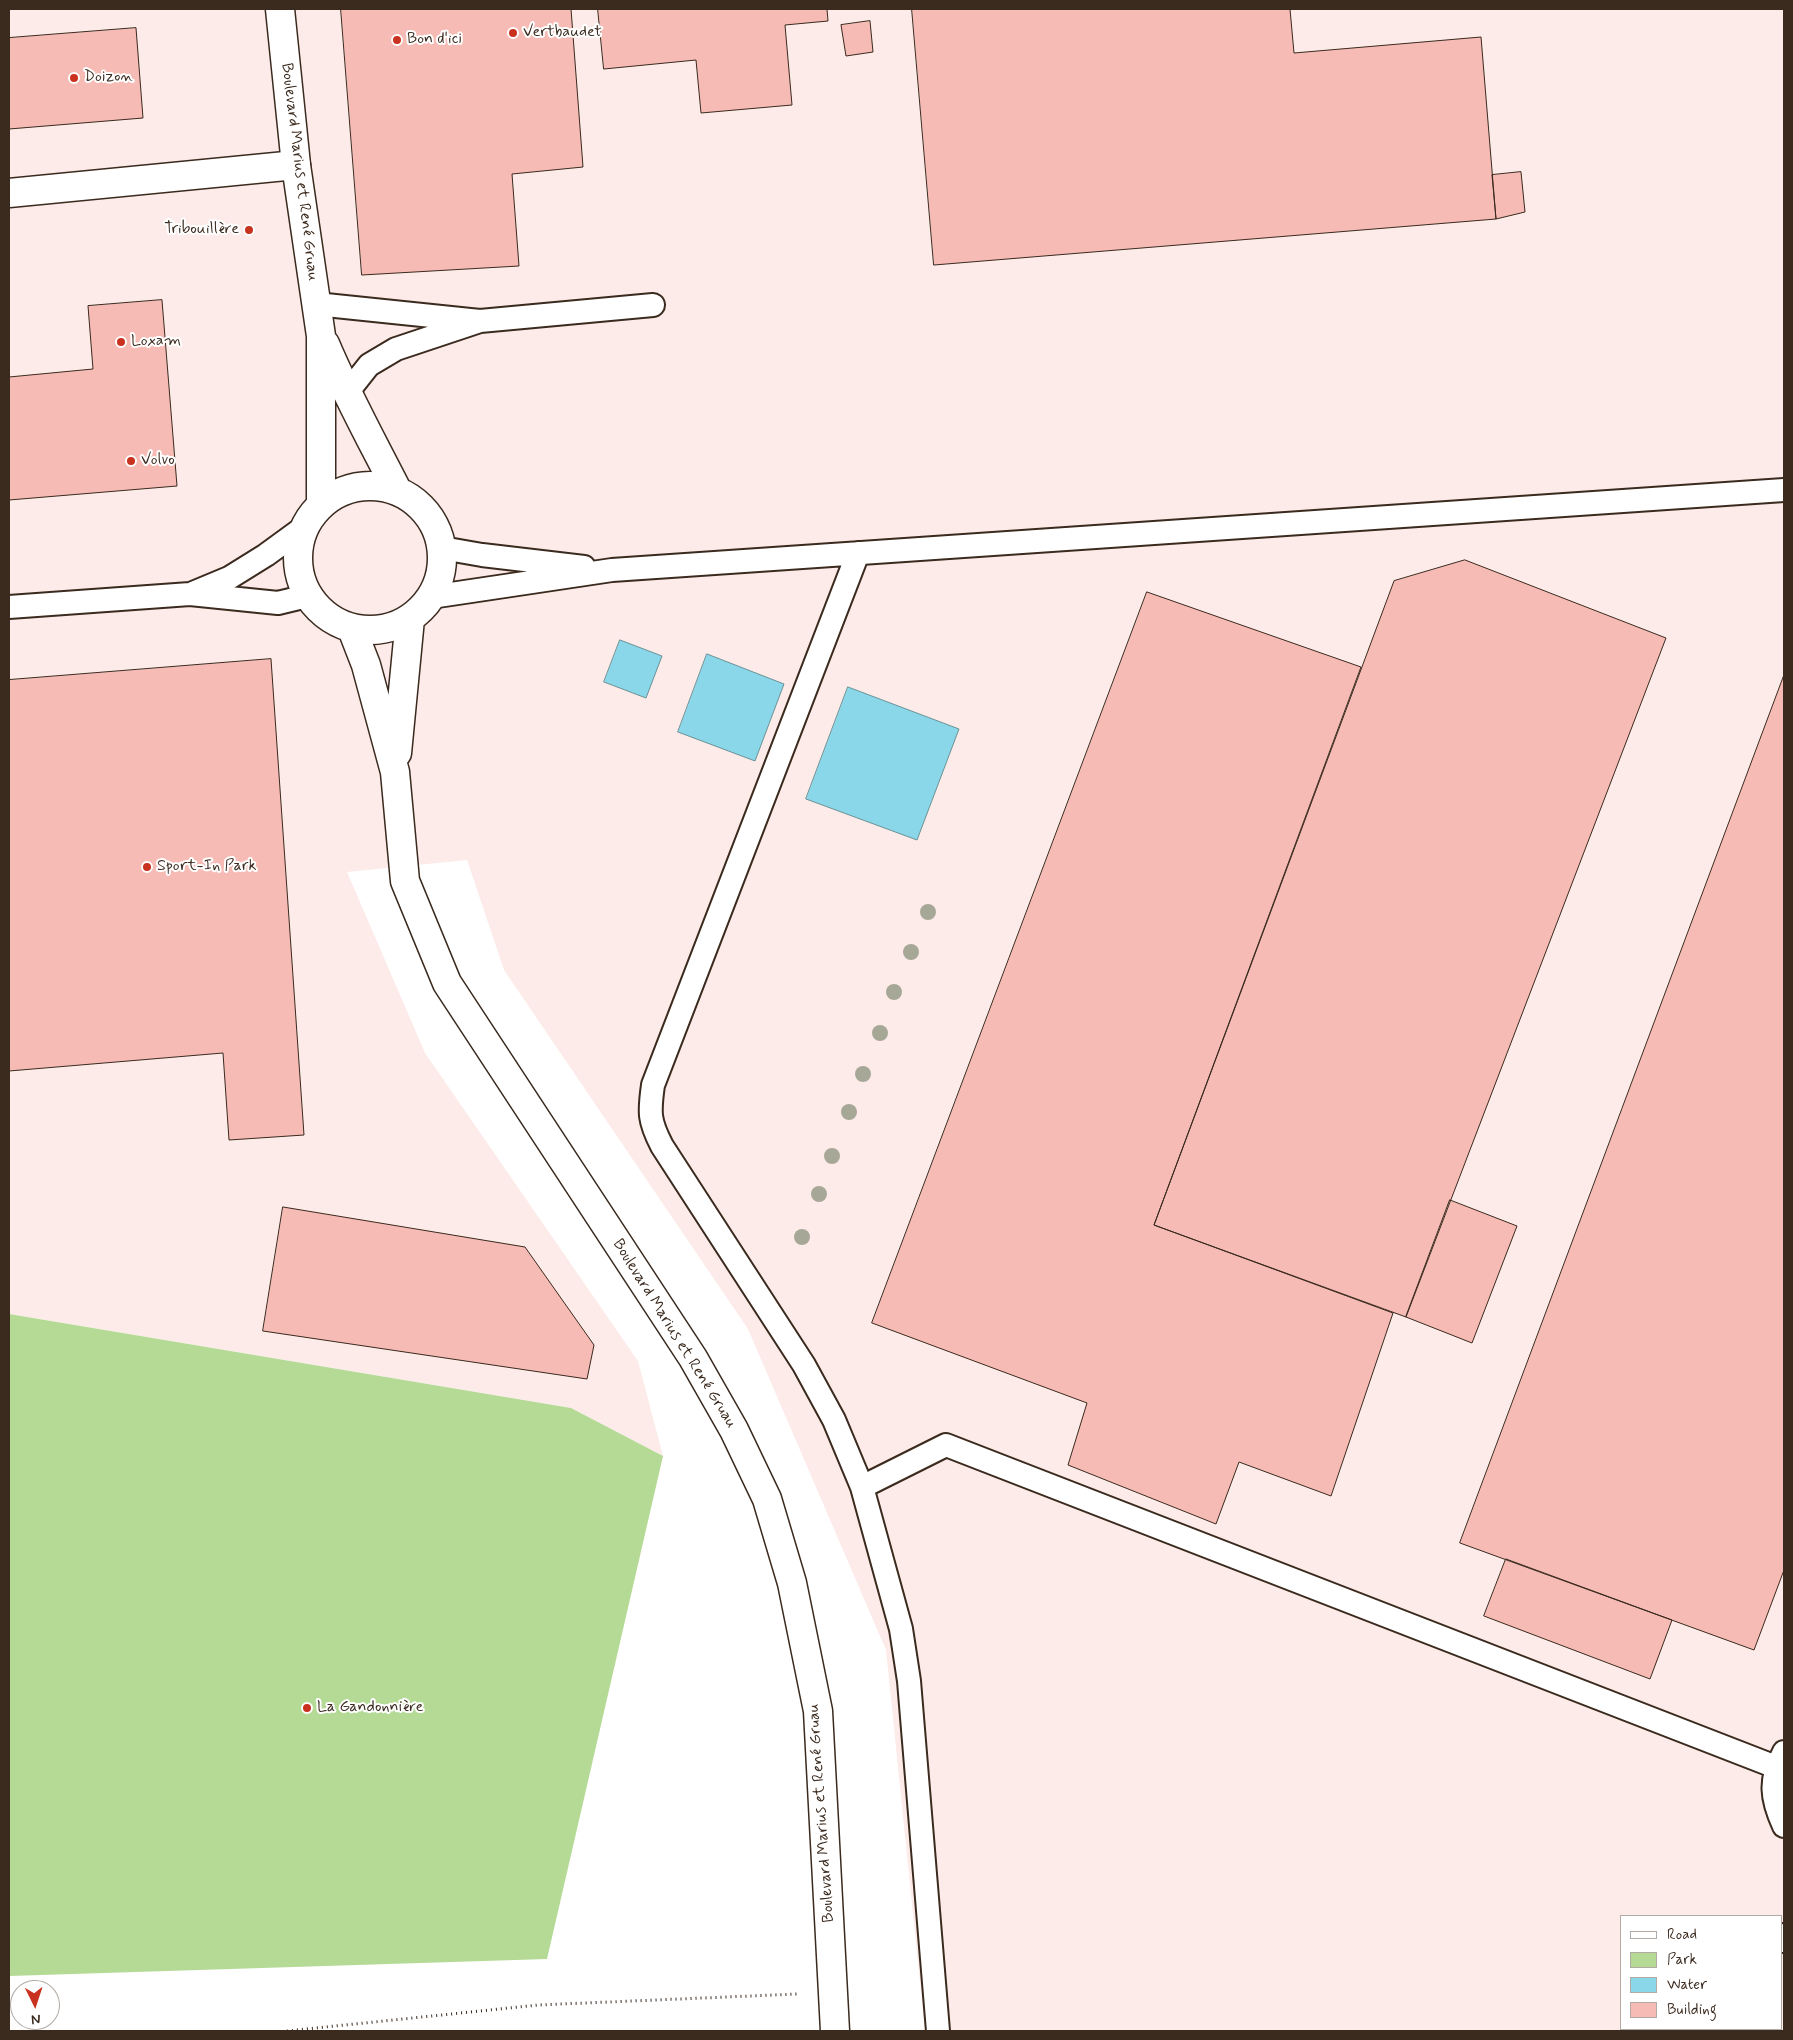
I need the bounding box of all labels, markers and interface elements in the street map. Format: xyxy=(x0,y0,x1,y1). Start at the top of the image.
place label: Vertbaudet xyxy=(523,23,602,43)
marker: Vertbaudet xyxy=(507,27,519,39)
place label: Bon d'ici xyxy=(407,30,462,50)
marker: Bon d'ici xyxy=(391,34,403,46)
street label: Boulevard Marius et René Gruau xyxy=(276,62,322,282)
place label: Doizon xyxy=(84,68,133,88)
marker: Doizon xyxy=(68,72,80,84)
place label: Tribouillère xyxy=(164,220,239,240)
marker: Tribouillère xyxy=(243,224,255,236)
place label: Loxam xyxy=(131,332,181,352)
marker: Loxam xyxy=(115,336,127,348)
place label: Volvo xyxy=(141,451,175,471)
marker: Volvo xyxy=(125,455,137,467)
place label: Sport-In Park xyxy=(157,857,256,877)
marker: Sport-In Park xyxy=(141,861,153,873)
street label: Boulevard Marius et René Gruau xyxy=(608,1236,740,1432)
place label: La Gandonnière xyxy=(317,1698,423,1718)
marker: La Gandonnière xyxy=(301,1702,313,1714)
street label: Boulevard Marius et René Gruau xyxy=(805,1703,839,1923)
legend xyxy=(1620,1915,1783,2030)
text: Road xyxy=(1667,1925,1697,1945)
text: Park xyxy=(1667,1950,1697,1970)
text: Water xyxy=(1667,1975,1707,1995)
north arrow xyxy=(10,1980,60,2030)
text: Building xyxy=(1667,2000,1717,2020)
text: N xyxy=(31,2010,41,2028)

